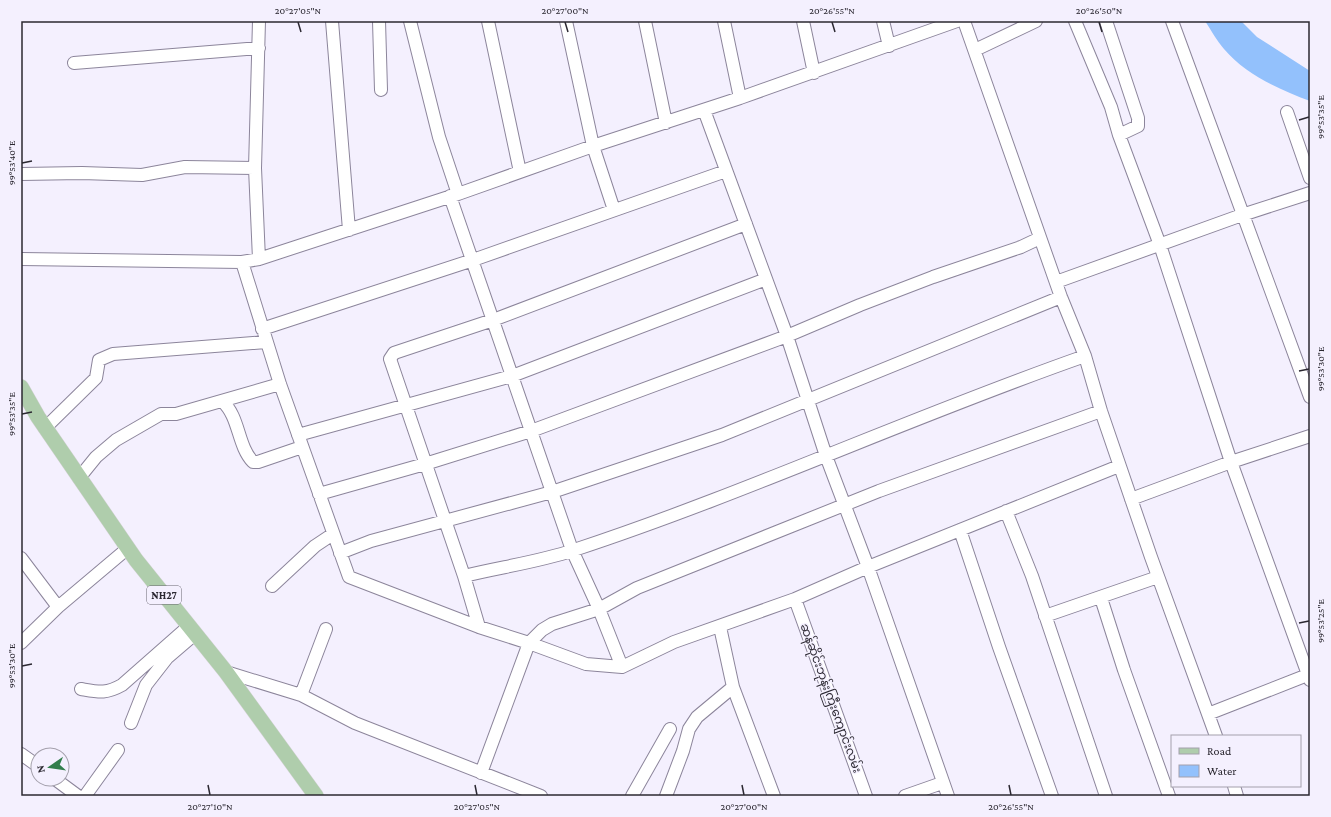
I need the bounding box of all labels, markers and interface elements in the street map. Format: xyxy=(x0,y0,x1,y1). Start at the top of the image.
text: 20°27'05"N xyxy=(275,5,322,16)
text: 20°27'00"N xyxy=(541,5,589,16)
text: 20°26'55"N xyxy=(809,5,855,16)
text: 20°26'50"N xyxy=(1076,5,1123,16)
text: 99°53'35"E xyxy=(1315,95,1326,139)
text: 99°53'40"E xyxy=(6,140,17,185)
text: 99°53'30"E xyxy=(1315,346,1326,391)
text: 99°53'35"E xyxy=(6,392,17,436)
road number: NH27 xyxy=(147,586,181,604)
text: 99°53'25"E xyxy=(1315,598,1326,643)
street label: ဆန်ဆိုင်းဘုန်းကြီးကျောင်းလမ်း xyxy=(795,621,866,776)
text: 99°53'30"E xyxy=(6,643,17,688)
legend xyxy=(1171,735,1301,787)
text: Road xyxy=(1207,744,1232,758)
north arrow xyxy=(30,747,70,787)
text: N xyxy=(33,764,47,774)
text: Water xyxy=(1207,764,1237,778)
text: 20°27'10"N xyxy=(187,801,233,812)
text: 20°27'05"N xyxy=(454,801,501,812)
text: 20°27'00"N xyxy=(720,801,768,812)
text: 20°26'55"N xyxy=(988,801,1034,812)

